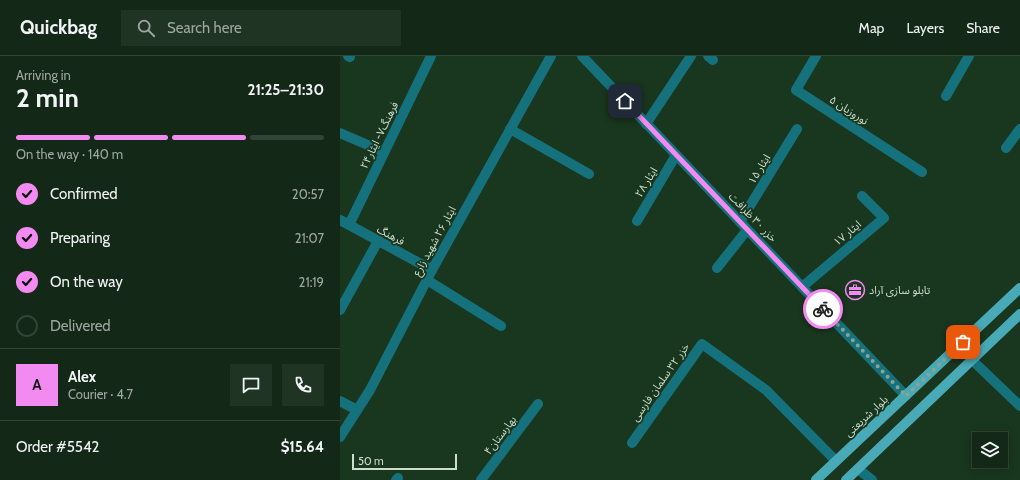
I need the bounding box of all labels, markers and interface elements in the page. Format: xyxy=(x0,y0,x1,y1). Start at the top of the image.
search box xyxy=(121,10,401,46)
text: Quickbag xyxy=(20,16,97,39)
icon: search xyxy=(135,17,157,39)
text: Search here xyxy=(167,19,242,37)
text: Map xyxy=(859,19,884,37)
text: Layers xyxy=(906,19,944,37)
text: Share xyxy=(966,19,1000,37)
text: Arriving in xyxy=(16,67,71,83)
text: 21:25–21:30 xyxy=(248,81,324,99)
text: 2 min xyxy=(16,82,79,114)
pin xyxy=(608,84,642,118)
icon: home xyxy=(614,90,636,112)
street label: نوروزیان ۵ xyxy=(827,92,871,128)
street label: فرهنگ۷- ایثار۲۴ xyxy=(357,99,401,171)
text: On the way · 140 m xyxy=(16,146,123,162)
street label: ایثار ۱۵ xyxy=(745,152,773,186)
street label: ایثار ۲۸ xyxy=(632,165,660,199)
icon: check xyxy=(16,183,38,205)
text: Confirmed xyxy=(50,185,118,203)
text: 20:57 xyxy=(292,186,324,202)
street label: خزر ۳۰ ظرافت xyxy=(726,189,780,245)
street label: ایثار ۲۶ شهید زارع xyxy=(409,204,460,279)
street label: ایثار ۱۷ xyxy=(830,217,864,249)
street label: فرهنگ xyxy=(375,222,407,248)
icon: check xyxy=(16,227,38,249)
text: Preparing xyxy=(50,229,110,247)
text: 21:07 xyxy=(295,230,324,246)
icon: check xyxy=(16,271,38,293)
text: On the way xyxy=(50,273,123,291)
text: 21:19 xyxy=(299,274,324,290)
office icon: تابلو سازی آراد xyxy=(844,279,866,301)
place label: تابلو سازی آراد xyxy=(869,283,930,297)
courier xyxy=(803,289,843,329)
icon: bike xyxy=(812,298,834,320)
text: Delivered xyxy=(50,317,111,335)
pin xyxy=(946,325,980,359)
icon: bag xyxy=(952,331,974,353)
street label: خزر ۳۲ سلمان فارسی xyxy=(628,340,693,424)
button: chat xyxy=(230,364,272,406)
button: phone xyxy=(282,364,324,406)
text: Alex xyxy=(68,368,96,386)
text: A xyxy=(32,376,42,394)
text: Courier · 4.7 xyxy=(68,386,133,402)
street label: بلوار شریعتی xyxy=(841,392,891,440)
street label: بهارستان۴ xyxy=(481,413,519,457)
map controls xyxy=(972,432,1008,468)
button: layers xyxy=(972,432,1008,468)
text: Order #5542 xyxy=(16,438,99,456)
text: $15.64 xyxy=(281,438,324,456)
scale bar xyxy=(352,452,457,471)
text: 50 m xyxy=(358,454,384,468)

